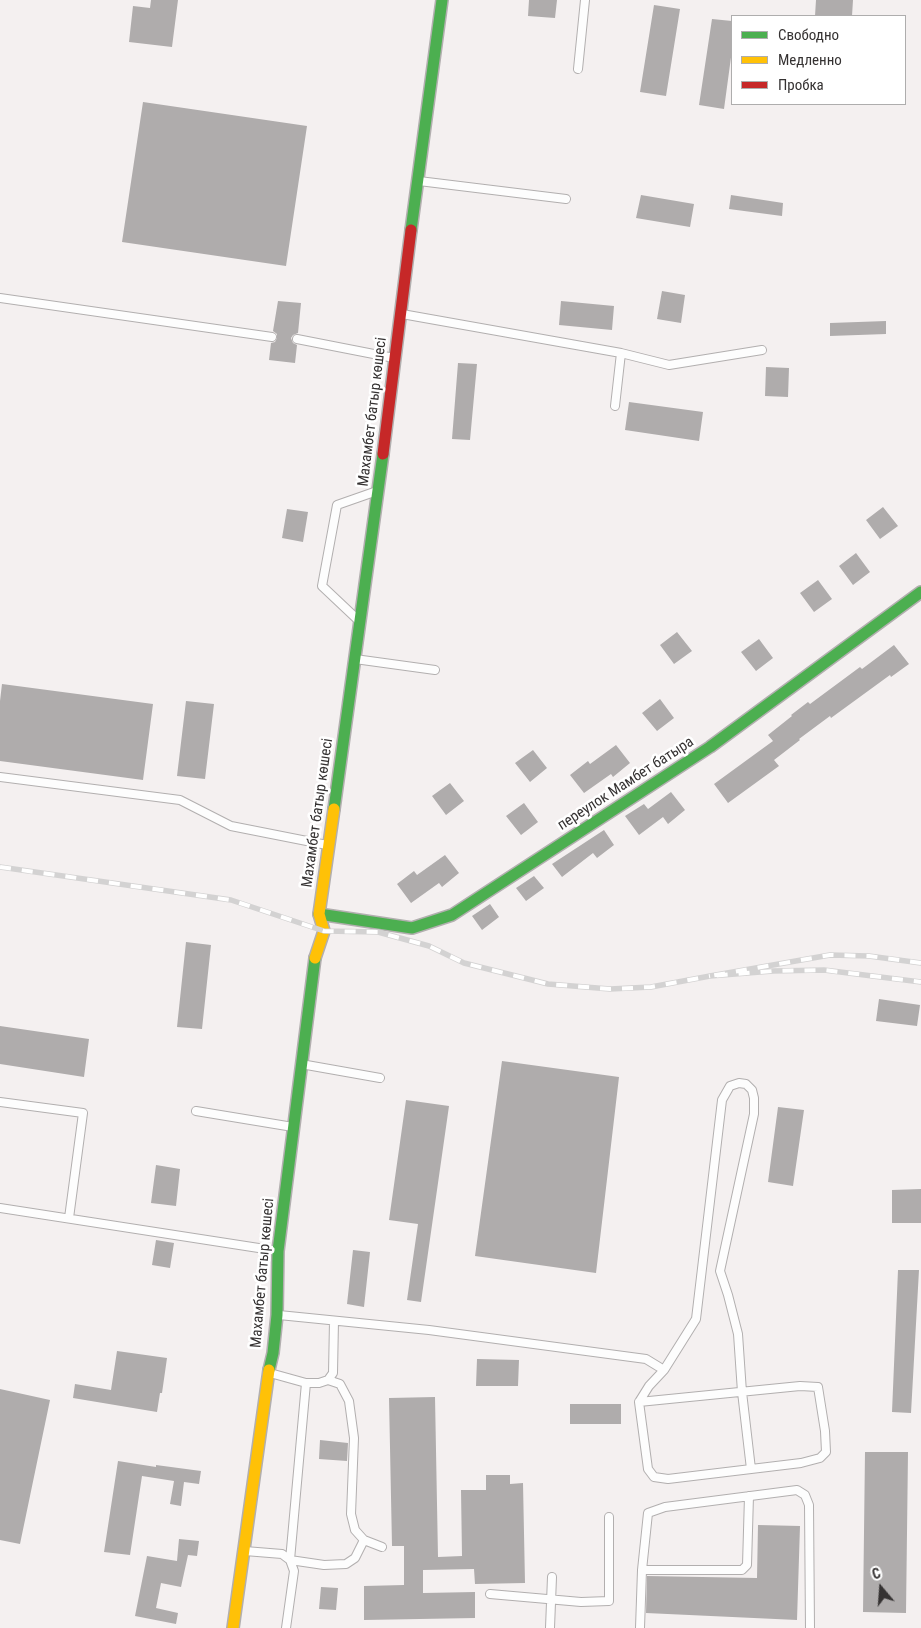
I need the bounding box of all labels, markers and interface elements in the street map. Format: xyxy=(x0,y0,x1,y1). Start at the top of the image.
legend xyxy=(731,15,906,105)
text: Свободно xyxy=(778,26,839,44)
text: Медленно xyxy=(778,51,842,69)
text: Пробка xyxy=(778,76,824,94)
street label: Махамбет батыр көшесі xyxy=(355,336,391,488)
street label: переулок Мамбет батыра xyxy=(555,733,697,835)
street label: Махамбет батыр көшесі xyxy=(299,737,337,889)
street label: Махамбет батыр көшесі xyxy=(247,1197,279,1349)
north arrow xyxy=(856,1563,906,1613)
text: С xyxy=(870,1565,883,1583)

